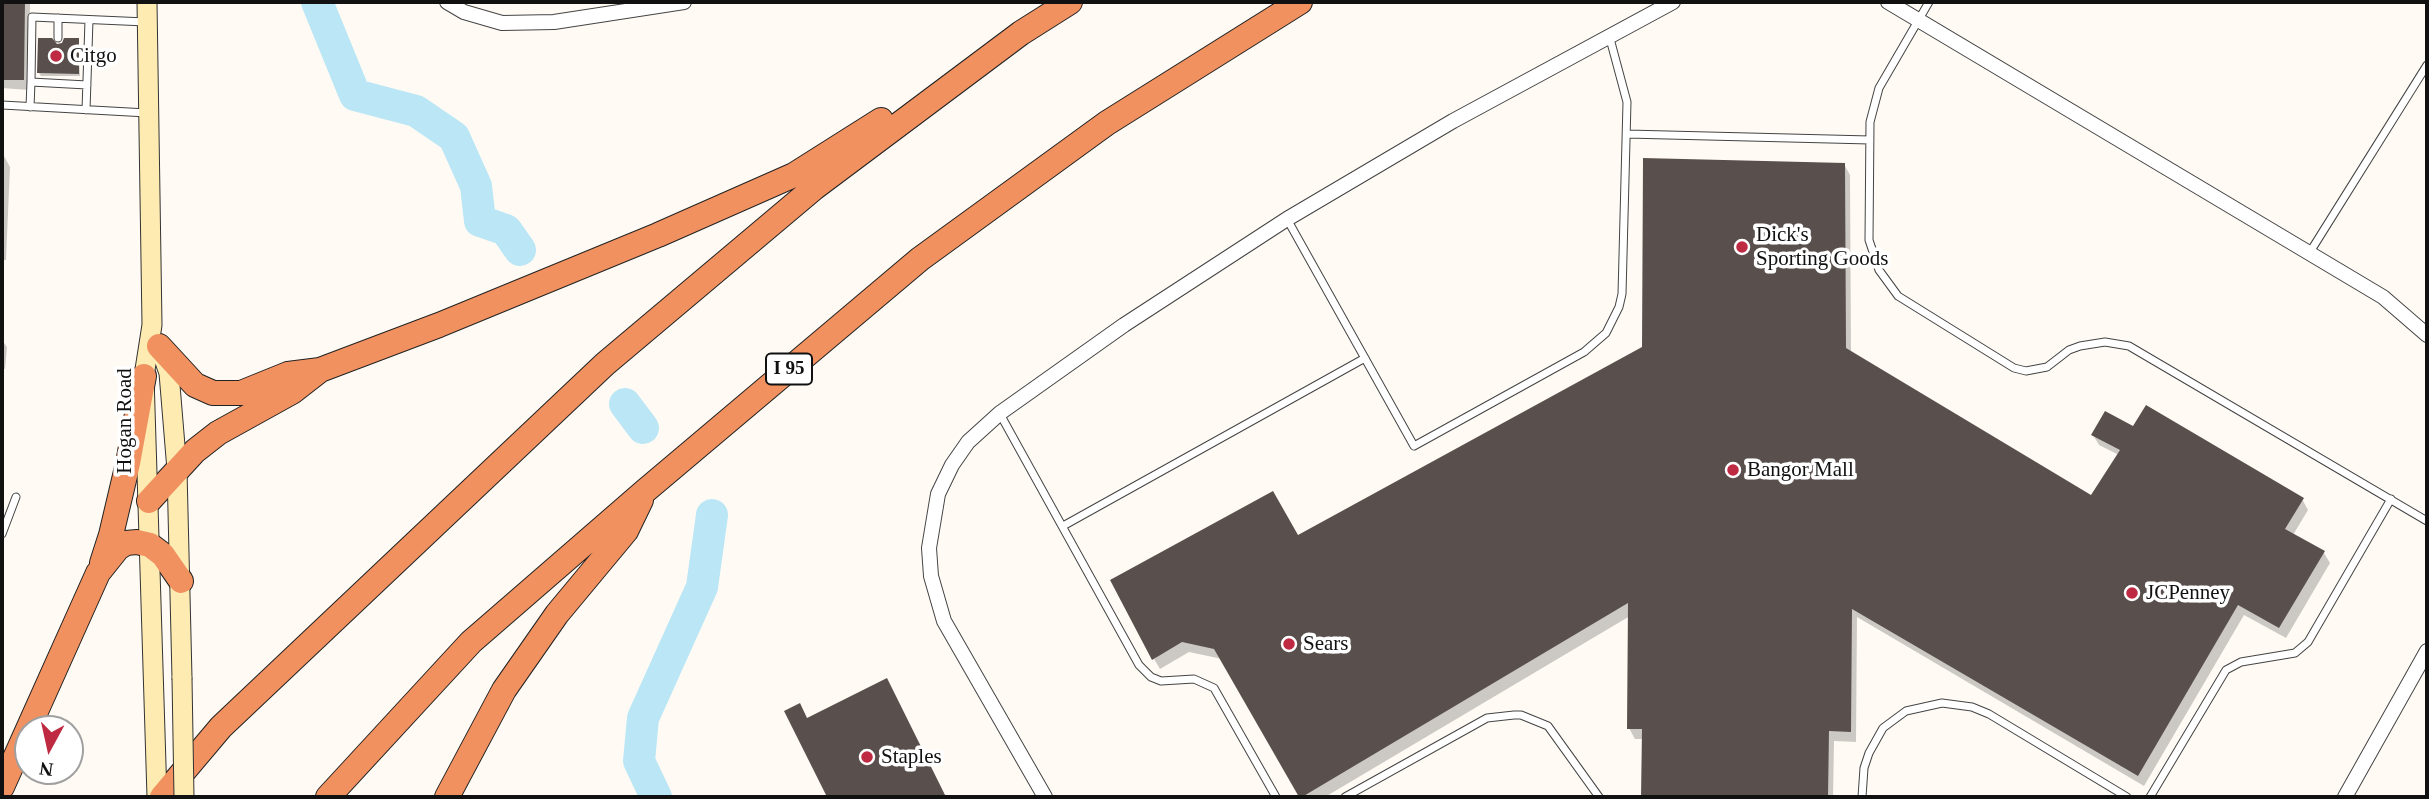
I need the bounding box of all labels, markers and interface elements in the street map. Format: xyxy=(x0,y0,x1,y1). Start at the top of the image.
place label: Citgo xyxy=(70,43,117,69)
marker: Citgo xyxy=(48,48,64,64)
place label: Dick's Sporting Goods xyxy=(1756,222,1888,272)
marker: Dick's Sporting Goods xyxy=(1734,239,1750,255)
road number: I 95 xyxy=(766,354,812,384)
street label: Hogan Road xyxy=(112,368,138,474)
place label: Bangor Mall xyxy=(1747,457,1854,483)
marker: Bangor Mall xyxy=(1725,462,1741,478)
place label: JCPenney xyxy=(2146,580,2230,606)
marker: JCPenney xyxy=(2124,585,2140,601)
place label: Sears xyxy=(1303,631,1348,657)
marker: Sears xyxy=(1281,636,1297,652)
north arrow xyxy=(14,715,84,785)
place label: Staples xyxy=(881,744,942,770)
marker: Staples xyxy=(859,749,875,765)
text: N xyxy=(38,758,55,781)

